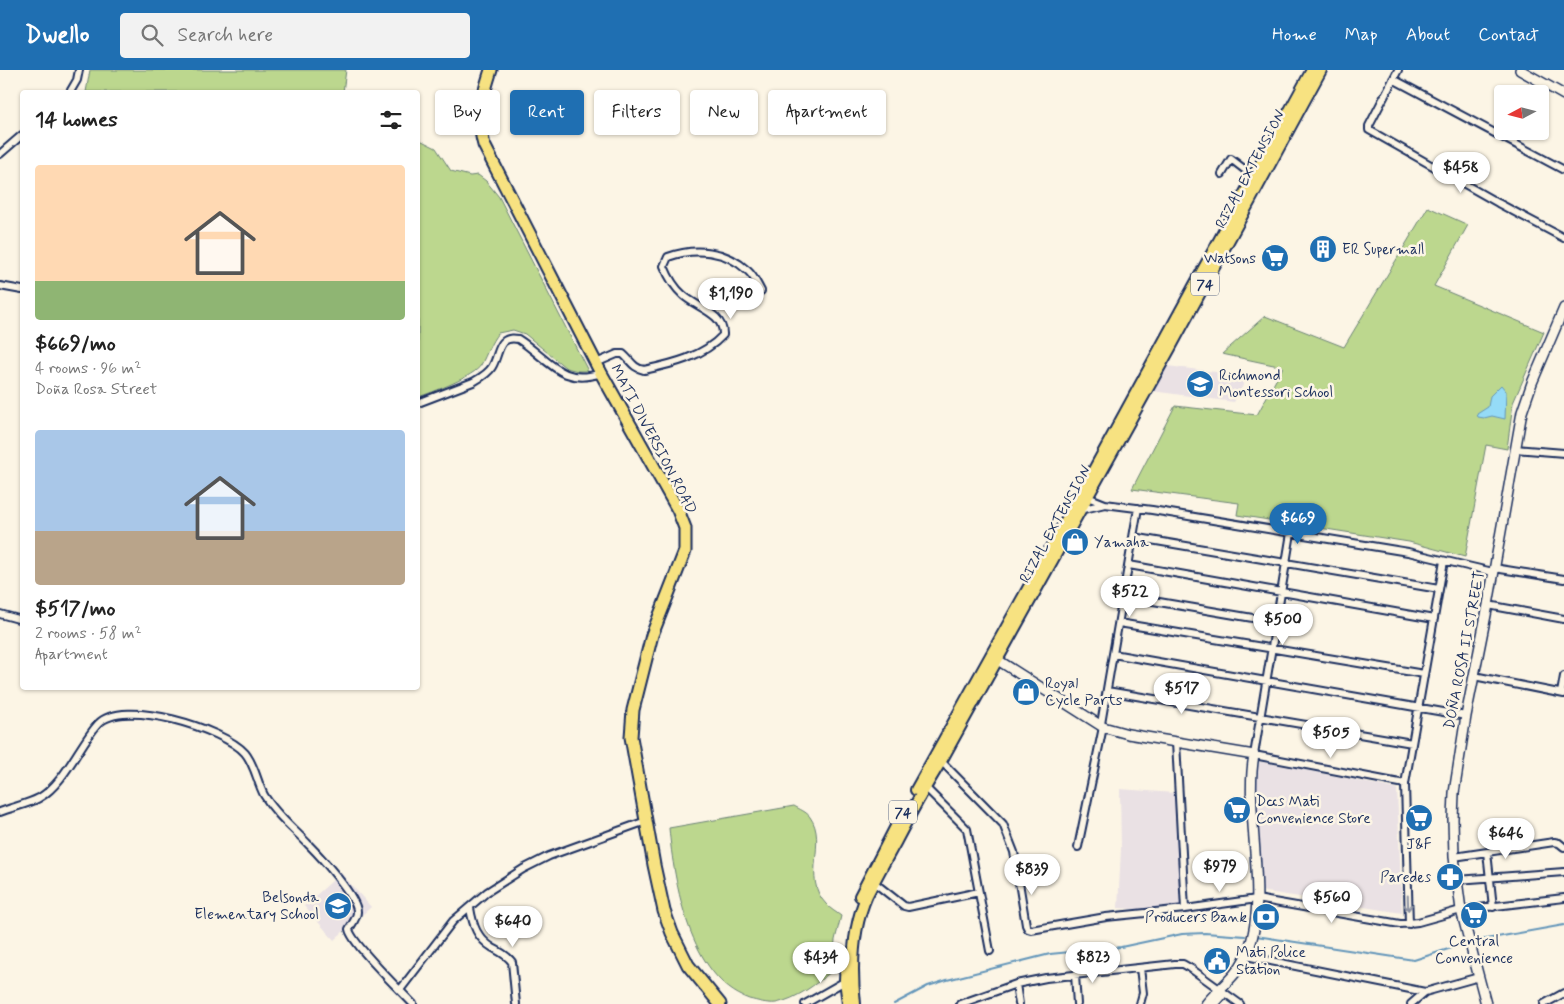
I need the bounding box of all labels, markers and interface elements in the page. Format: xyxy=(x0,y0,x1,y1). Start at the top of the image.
search box xyxy=(120,13,470,58)
text: Dwello xyxy=(25,20,90,51)
icon: search xyxy=(138,21,166,49)
text: Search here xyxy=(178,23,273,48)
text: Home xyxy=(1272,23,1317,47)
text: Map xyxy=(1345,23,1378,47)
text: About xyxy=(1406,23,1450,47)
text: Contact xyxy=(1478,23,1539,47)
north arrow xyxy=(1494,85,1549,140)
map controls xyxy=(1494,85,1549,140)
chip: Buy xyxy=(435,90,500,135)
chip: Rent xyxy=(510,90,584,135)
chip: Filters xyxy=(594,90,680,135)
chip: New xyxy=(690,90,758,135)
chip: Apartment xyxy=(768,90,886,135)
text: 14 homes xyxy=(35,106,118,134)
icon: filters xyxy=(377,106,405,134)
street label: RIZAL EXTENSION xyxy=(1211,107,1291,232)
pin: $458 xyxy=(1431,152,1491,194)
text: $458 xyxy=(1443,157,1479,178)
icon: home xyxy=(175,198,265,288)
building icon: ER Supermall xyxy=(1308,234,1338,264)
place label: ER Supermall xyxy=(1342,240,1425,260)
supermarket icon: Watsons xyxy=(1260,243,1290,273)
place label: Watsons xyxy=(1204,249,1256,269)
road number: 74 xyxy=(1191,272,1219,295)
pin: $1,190 xyxy=(690,278,772,320)
text: $1,190 xyxy=(709,283,753,304)
text: $669/mo xyxy=(35,330,116,358)
text: 4 rooms · 96 m² xyxy=(35,358,141,379)
street label: MATI DIVERSION ROAD xyxy=(605,361,701,518)
place label: Richmond Montessori School xyxy=(1219,366,1333,403)
school or university icon: Richmond Montessori School xyxy=(1185,369,1215,399)
text: Doña Rosa Street xyxy=(35,379,157,400)
street label: RIZAL EXTENSION xyxy=(1015,462,1097,587)
icon: home xyxy=(175,463,265,553)
pin: $669 xyxy=(1268,502,1328,545)
text: $669 xyxy=(1281,508,1315,529)
shop icon: Yamaha xyxy=(1060,527,1090,557)
place label: Yamaha xyxy=(1094,533,1150,553)
street label: DOÑA ROSA II STREET xyxy=(1440,569,1490,731)
pin: $522 xyxy=(1100,576,1160,618)
text: $522 xyxy=(1111,581,1149,602)
text: $517/mo xyxy=(35,595,116,623)
pin: $500 xyxy=(1253,604,1313,646)
text: $500 xyxy=(1264,609,1302,630)
text: 2 rooms · 58 m² xyxy=(35,623,141,644)
text: Apartment xyxy=(35,644,108,665)
pin: $517 xyxy=(1152,672,1212,715)
place label: Royal Cycle Parts xyxy=(1045,674,1123,711)
shop icon: Royal Cycle Parts xyxy=(1011,677,1041,707)
text: $517 xyxy=(1165,678,1199,699)
pin: $505 xyxy=(1301,716,1361,759)
text: $505 xyxy=(1312,722,1350,743)
place label: Dccs Mati Convenience Store xyxy=(1256,792,1371,829)
supermarket icon: Dccs Mati Convenience Store xyxy=(1222,795,1252,825)
road number: 74 xyxy=(889,800,917,824)
supermarket icon: J&F xyxy=(1404,803,1434,833)
pin: $646 xyxy=(1476,818,1536,860)
text: $646 xyxy=(1489,823,1523,844)
place label: J&F xyxy=(1406,835,1432,855)
pin: $979 xyxy=(1190,850,1250,893)
pin: $839 xyxy=(1002,854,1062,896)
text: $979 xyxy=(1203,856,1237,877)
text: $839 xyxy=(1015,859,1049,880)
pharmacy icon: Paredes xyxy=(1435,862,1465,892)
place label: Paredes xyxy=(1380,868,1431,888)
pin: $560 xyxy=(1302,882,1362,924)
text: $560 xyxy=(1313,887,1351,908)
place label: Belsonda Elementary School xyxy=(194,888,320,925)
school or university icon: Belsonda Elementary School xyxy=(323,891,353,921)
one-way arrow xyxy=(1404,894,1413,910)
supermarket icon: Central Convenience xyxy=(1459,900,1489,930)
bank icon: Producers Bank xyxy=(1251,902,1281,932)
pin: $640 xyxy=(483,906,543,948)
place label: Producers Bank xyxy=(1145,908,1247,928)
text: $640 xyxy=(495,911,531,932)
place label: Central Convenience xyxy=(1435,932,1513,969)
pin: $434 xyxy=(791,942,851,984)
pin: $823 xyxy=(1063,942,1123,984)
place label: Mati Police Station xyxy=(1236,943,1306,980)
public building icon: Mati Police Station xyxy=(1202,946,1232,976)
text: $434 xyxy=(804,947,838,968)
text: $823 xyxy=(1076,947,1110,968)

